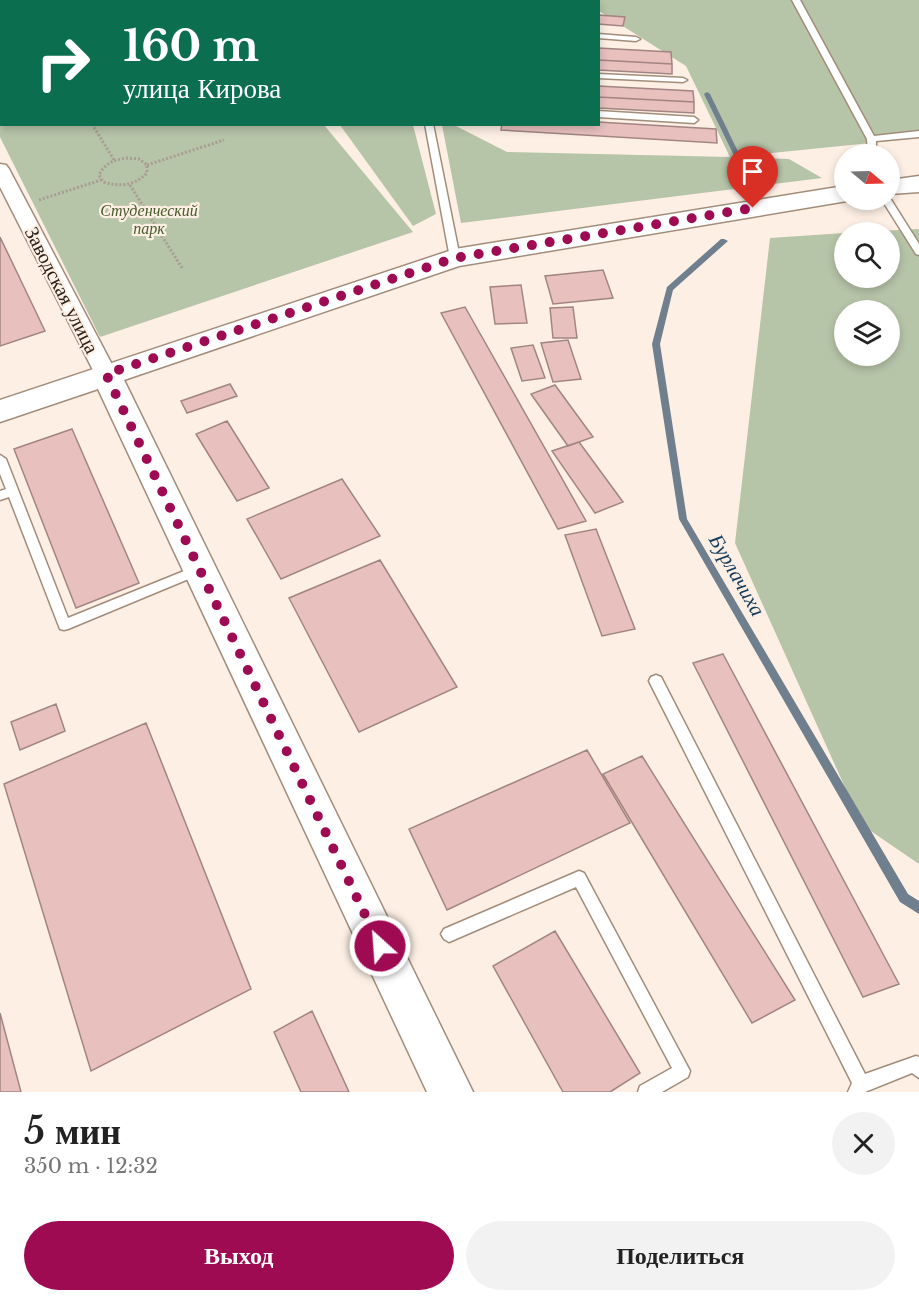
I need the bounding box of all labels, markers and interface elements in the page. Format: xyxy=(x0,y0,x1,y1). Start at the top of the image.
text: 160 m xyxy=(123,20,259,72)
icon: right xyxy=(24,24,102,102)
text: улица Кирова xyxy=(123,72,281,105)
north arrow xyxy=(834,144,900,210)
map controls xyxy=(834,144,900,366)
pin xyxy=(727,146,778,208)
icon: arrive xyxy=(736,155,769,188)
park label: Студенческий парк xyxy=(100,200,198,238)
street label: Заводская улица xyxy=(20,222,104,358)
button: search xyxy=(834,222,900,288)
button: layers xyxy=(834,300,900,366)
water label: Бурлачиха xyxy=(703,528,771,621)
position arrow xyxy=(348,914,412,978)
text: 5 мин xyxy=(24,1109,121,1154)
button: close xyxy=(832,1112,895,1175)
text: 350 m · 12:32 xyxy=(24,1154,158,1178)
button: Выход xyxy=(24,1221,454,1290)
button: Поделиться xyxy=(466,1221,895,1290)

